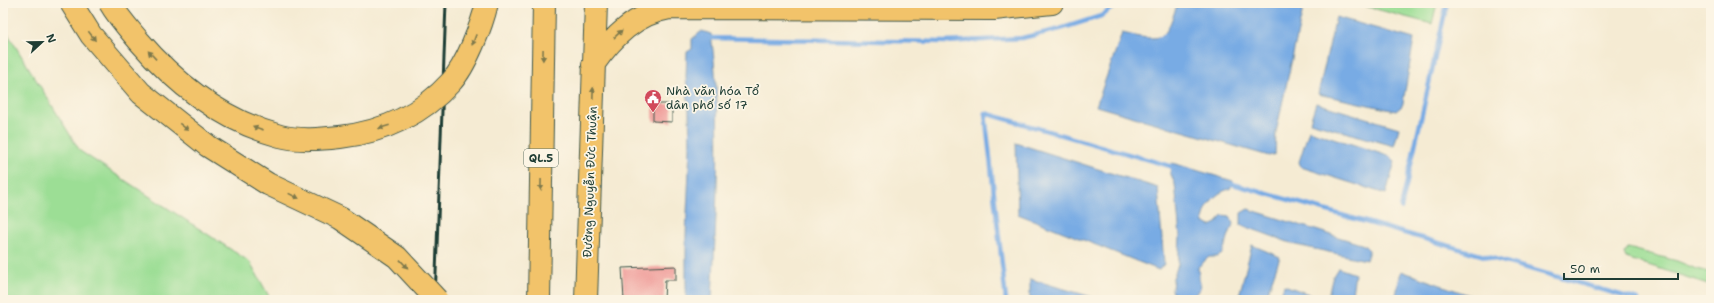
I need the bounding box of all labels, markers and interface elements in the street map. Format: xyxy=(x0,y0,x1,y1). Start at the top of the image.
north arrow xyxy=(22,22,62,62)
one-way arrow xyxy=(613,30,623,39)
one-way arrow xyxy=(88,31,96,41)
text: N xyxy=(42,32,60,46)
one-way arrow xyxy=(471,34,477,46)
one-way arrow xyxy=(540,49,546,62)
one-way arrow xyxy=(147,50,156,60)
place label: Nhà văn hóa Tổ dân phố số 17 xyxy=(666,83,760,113)
one-way arrow xyxy=(589,87,596,99)
public building icon: Nhà văn hóa Tổ dân phố số 17 xyxy=(643,88,663,113)
street label: Đường Nguyễn Đức Thuận xyxy=(579,106,601,258)
one-way arrow xyxy=(179,123,190,131)
one-way arrow xyxy=(251,124,263,130)
one-way arrow xyxy=(378,124,390,130)
road number: QL.5 xyxy=(524,149,558,167)
one-way arrow xyxy=(538,179,544,192)
one-way arrow xyxy=(288,193,299,199)
scale bar xyxy=(1564,255,1678,281)
one-way arrow xyxy=(399,259,408,269)
text: 50 m xyxy=(1570,261,1600,277)

